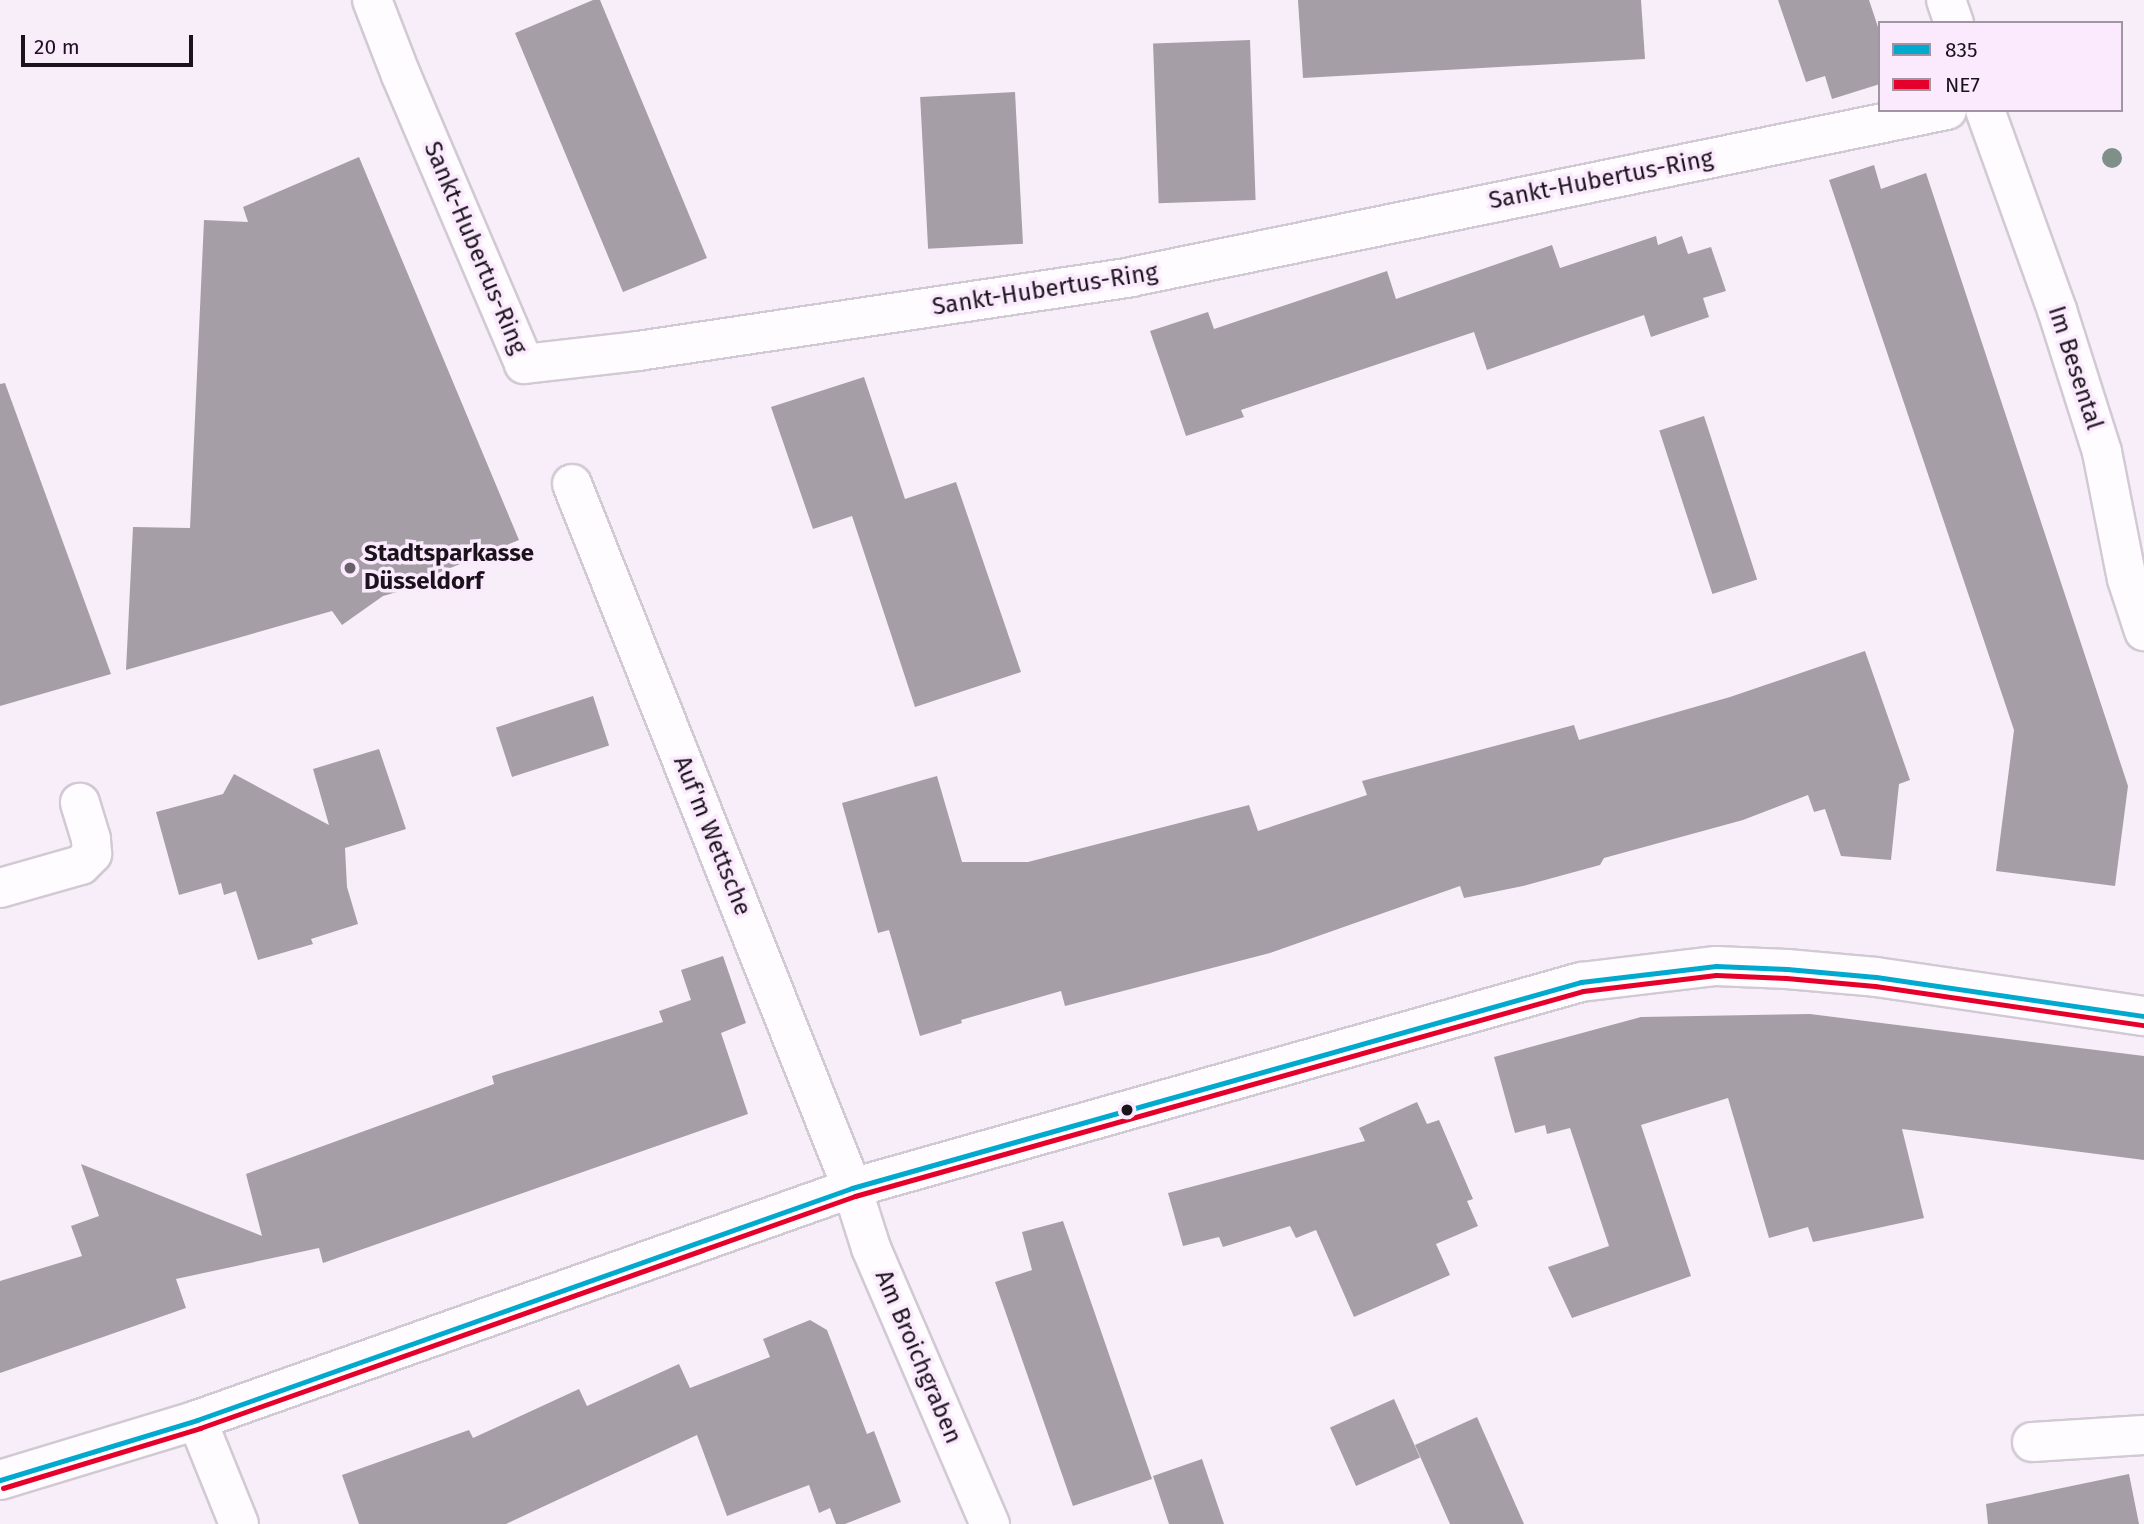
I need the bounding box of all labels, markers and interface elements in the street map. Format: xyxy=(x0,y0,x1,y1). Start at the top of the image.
scale bar xyxy=(24,21,196,65)
legend xyxy=(1878,21,2123,112)
text: 20 m xyxy=(34,34,80,60)
text: 835 xyxy=(1945,37,1978,63)
text: NE7 xyxy=(1945,72,1980,98)
street label: Sankt-Hubertus-Ring xyxy=(417,138,533,358)
street label: Sankt-Hubertus-Ring xyxy=(1486,144,1716,216)
street label: Sankt-Hubertus-Ring xyxy=(930,258,1160,322)
street label: Im Besental xyxy=(2041,303,2109,433)
place label: Stadtsparkasse Düsseldorf xyxy=(364,540,534,596)
marker: Stadtsparkasse Düsseldorf xyxy=(342,560,358,576)
street label: Auf'm Wettsche xyxy=(667,752,757,920)
unlabelled marker xyxy=(1120,1103,1134,1117)
street label: Am Broichgraben xyxy=(869,1266,967,1448)

